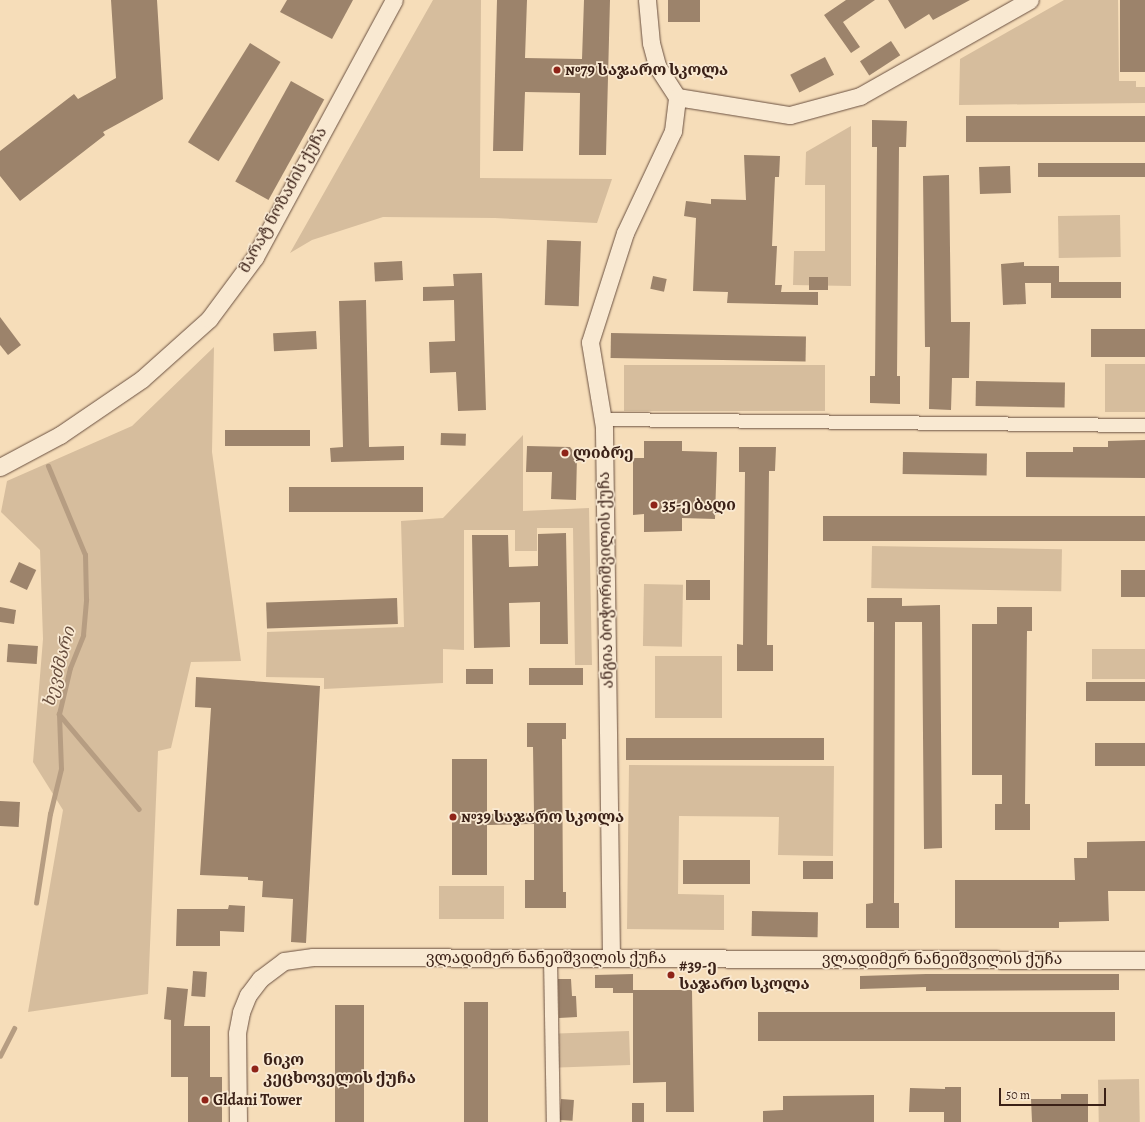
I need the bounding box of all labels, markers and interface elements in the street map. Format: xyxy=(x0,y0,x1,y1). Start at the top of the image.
place label: №79 საჯარო სკოლა xyxy=(565,60,728,80)
marker: №79 საჯარო სკოლა xyxy=(552,65,562,75)
street label: მარატ ნოზაძის ქუჩა xyxy=(235,124,331,276)
place label: ლიბრე xyxy=(573,443,633,463)
marker: ლიბრე xyxy=(560,448,570,458)
street label: ანგია ბოჭორიშვილის ქუჩა xyxy=(595,471,617,689)
place label: 35-ე ბაღი xyxy=(662,495,736,515)
marker: 35-ე ბაღი xyxy=(649,500,659,510)
water label: ხევძმარი xyxy=(39,625,79,709)
place label: №39 საჯარო სკოლა xyxy=(461,807,624,827)
marker: №39 საჯარო სკოლა xyxy=(448,812,458,822)
street label: ვლადიმერ ნანეიშვილის ქუჩა xyxy=(426,948,666,968)
street label: ვლადიმერ ნანეიშვილის ქუჩა xyxy=(822,949,1062,969)
place label: #39-ე საჯარო სკოლა xyxy=(679,956,810,994)
marker: #39-ე საჯარო სკოლა xyxy=(666,970,676,980)
place label: ნიკო კეცხოველის ქუჩა xyxy=(263,1050,416,1088)
marker: ნიკო კეცხოველის ქუჩა xyxy=(250,1064,260,1074)
scale bar xyxy=(1001,1080,1108,1106)
text: 50 m xyxy=(1006,1087,1030,1103)
place label: Gldani Tower xyxy=(213,1090,302,1110)
marker: Gldani Tower xyxy=(200,1095,210,1105)

